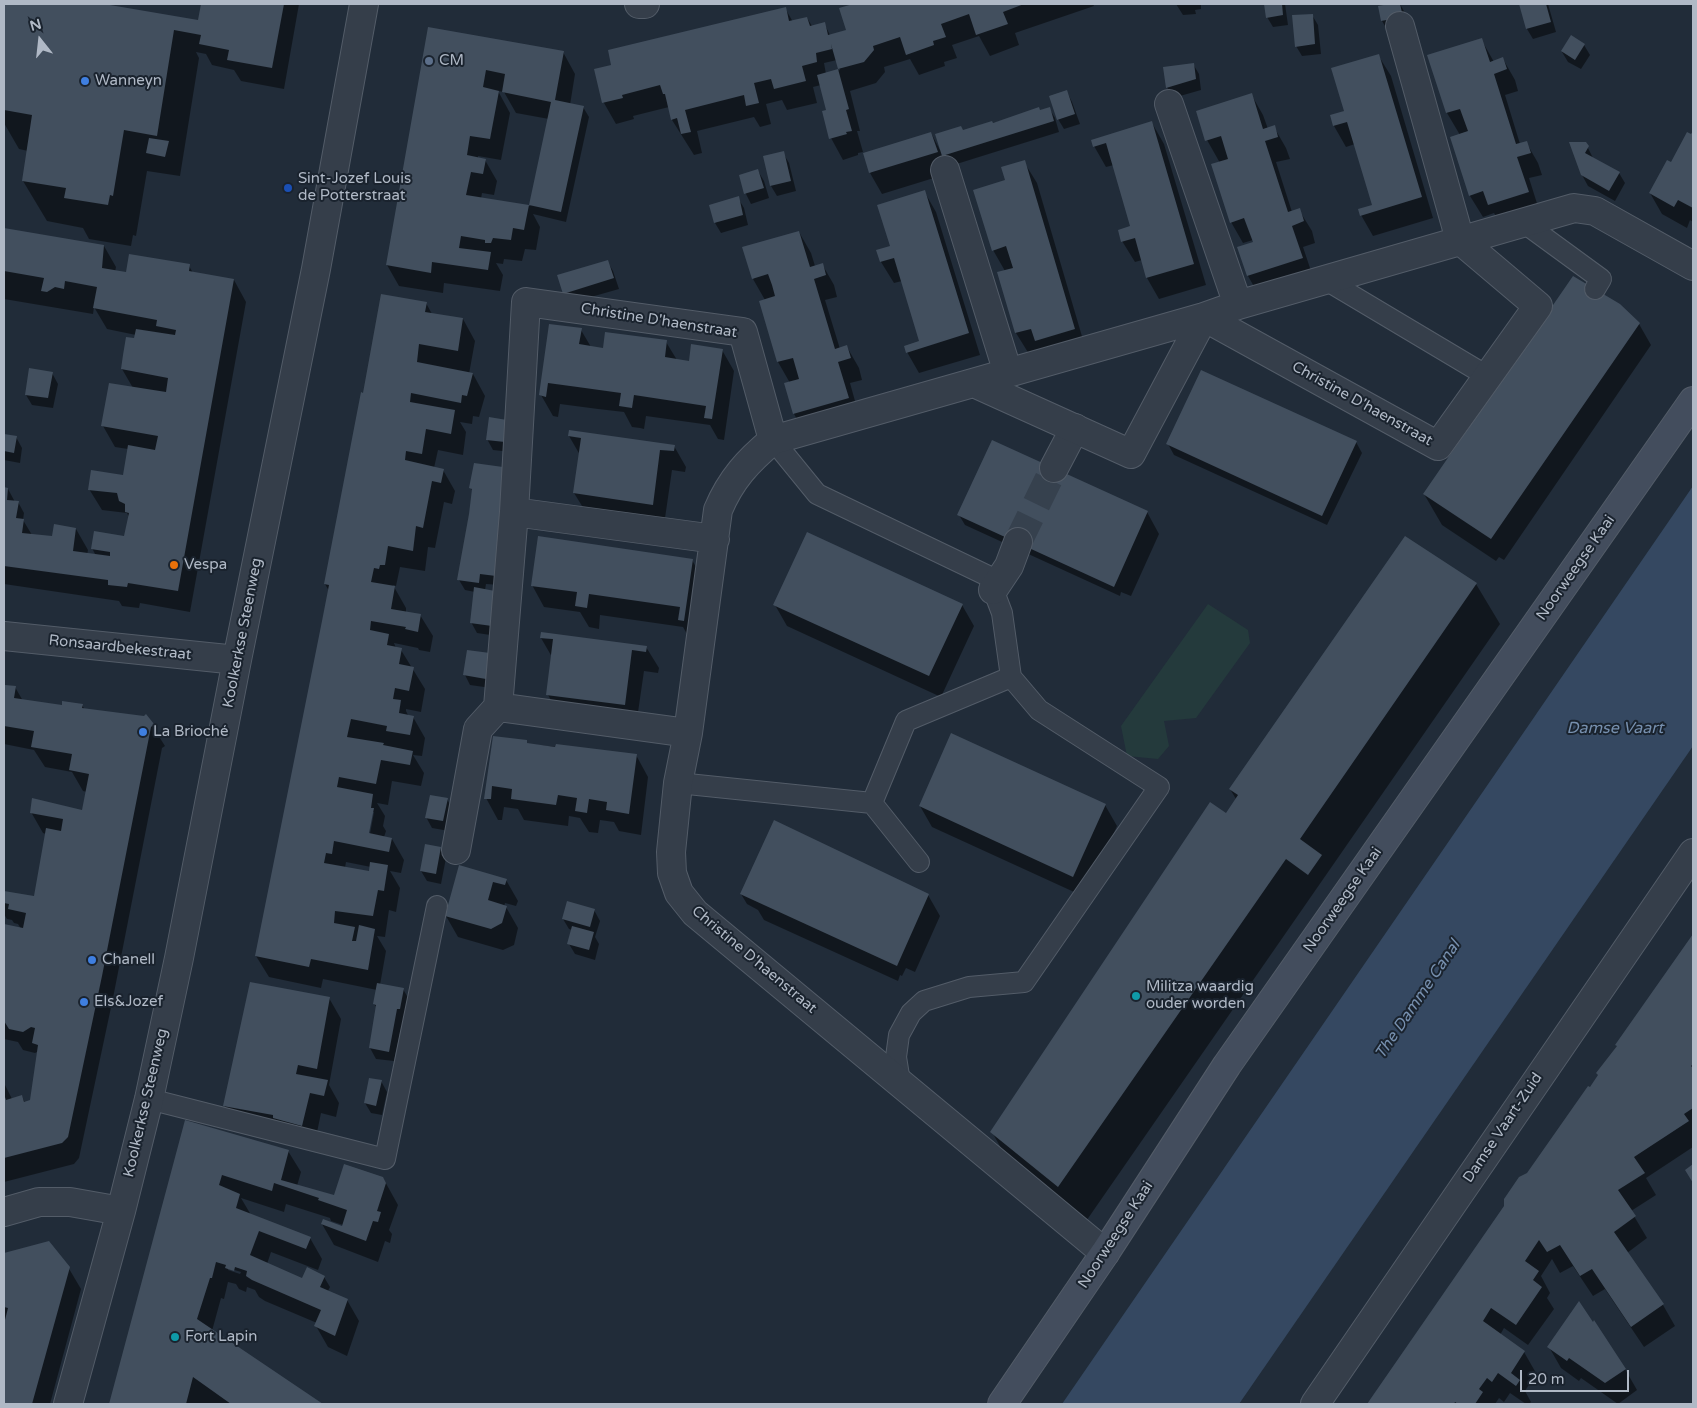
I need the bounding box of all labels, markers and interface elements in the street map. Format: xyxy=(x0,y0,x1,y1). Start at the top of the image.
north arrow xyxy=(15,15,65,65)
text: N xyxy=(28,15,43,35)
place label: CM xyxy=(439,52,464,70)
marker: CM xyxy=(423,55,435,67)
place label: Wanneyn xyxy=(95,72,162,90)
marker: Wanneyn xyxy=(79,75,91,87)
place label: Sint-Jozef Louis de Potterstraat xyxy=(298,170,411,205)
marker: Sint-Jozef Louis de Potterstraat xyxy=(282,182,294,194)
street label: Christine D'haenstraat xyxy=(580,300,738,342)
street label: Christine D'haenstraat xyxy=(1289,358,1435,450)
street label: Noorweegse Kaai xyxy=(1533,512,1619,624)
place label: Vespa xyxy=(184,556,227,574)
street label: Koolkerkse Steenweg xyxy=(220,557,266,709)
marker: Vespa xyxy=(168,559,180,571)
street label: Ronsaardbekestraat xyxy=(48,632,192,664)
water label: Damse Vaart xyxy=(1567,719,1663,739)
place label: La Brioché xyxy=(153,723,228,741)
marker: La Brioché xyxy=(137,726,149,738)
street label: Noorweegse Kaai xyxy=(1300,844,1386,956)
street label: Christine D'haenstraat xyxy=(688,902,820,1018)
water label: The Damme Canal xyxy=(1371,937,1465,1063)
place label: Chanell xyxy=(102,951,155,969)
marker: Chanell xyxy=(86,954,98,966)
place label: Militza waardig ouder worden xyxy=(1146,978,1254,1013)
marker: Militza waardig ouder worden xyxy=(1130,990,1142,1002)
place label: Els&Jozef xyxy=(94,993,163,1011)
marker: Els&Jozef xyxy=(78,996,90,1008)
street label: Koolkerkse Steenweg xyxy=(120,1027,172,1179)
street label: Damse Vaart-Zuid xyxy=(1460,1070,1546,1186)
street label: Noorweegse Kaai xyxy=(1075,1178,1157,1292)
place label: Fort Lapin xyxy=(185,1328,257,1346)
marker: Fort Lapin xyxy=(169,1331,181,1343)
scale bar xyxy=(1522,1360,1631,1392)
text: 20 m xyxy=(1528,1370,1565,1388)

